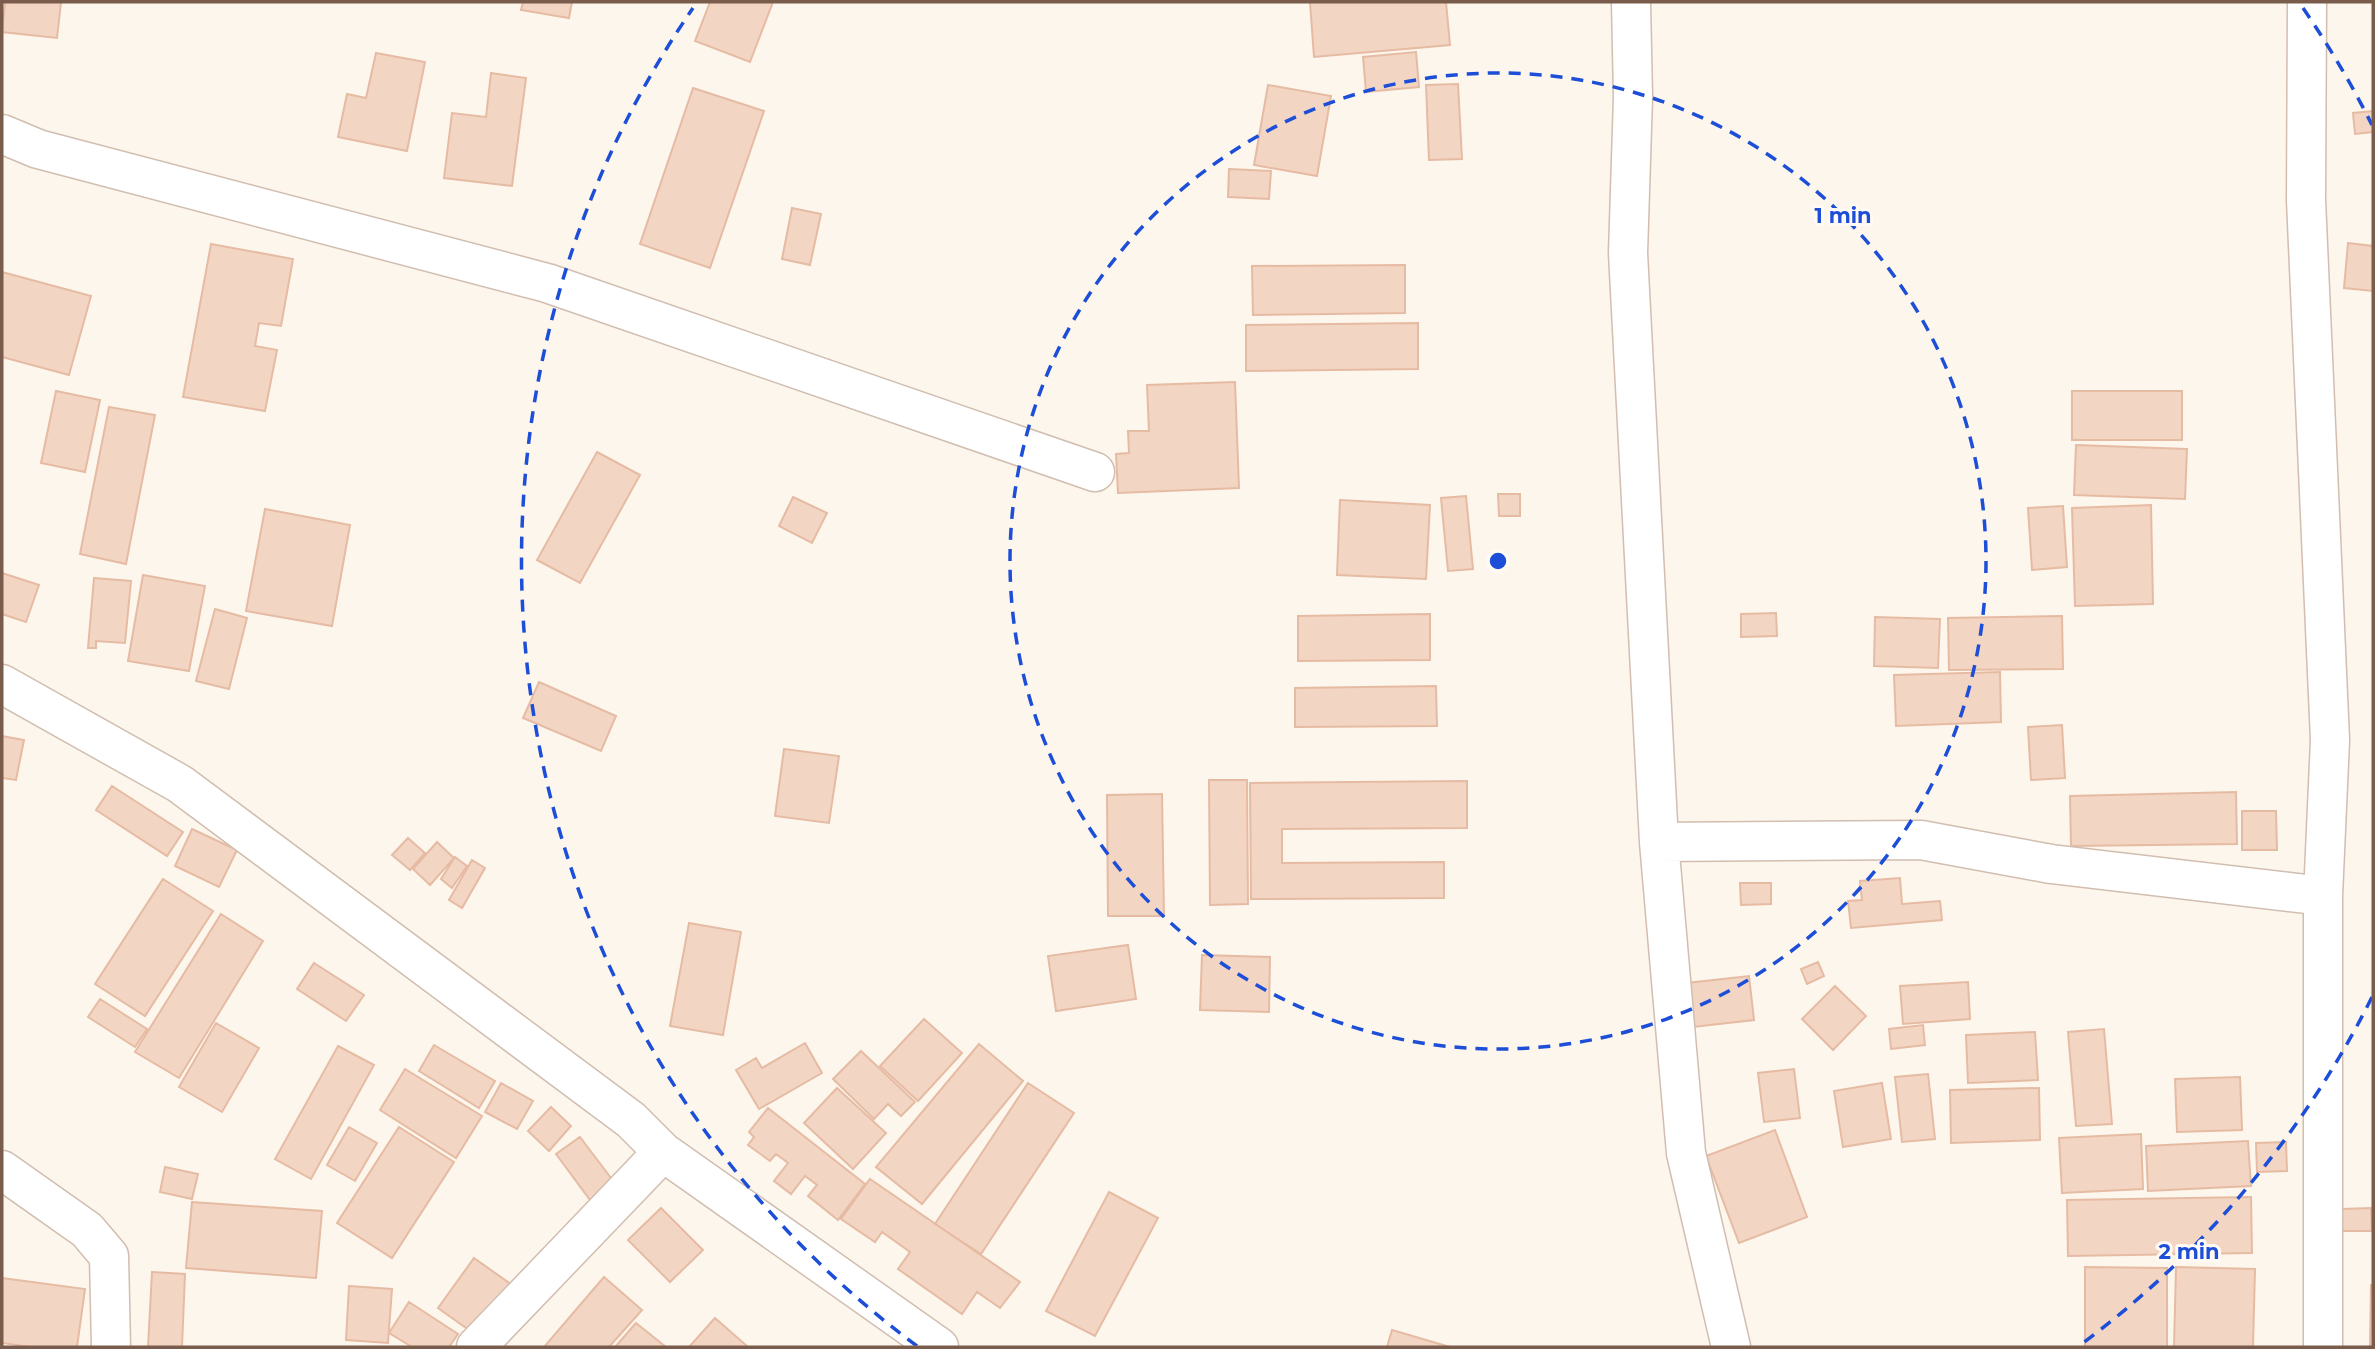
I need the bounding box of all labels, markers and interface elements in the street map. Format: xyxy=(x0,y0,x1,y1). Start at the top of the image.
text: 1 min xyxy=(1814,203,1872,228)
centre of rings xyxy=(1486,549,1510,573)
text: 2 min xyxy=(2158,1239,2220,1264)

